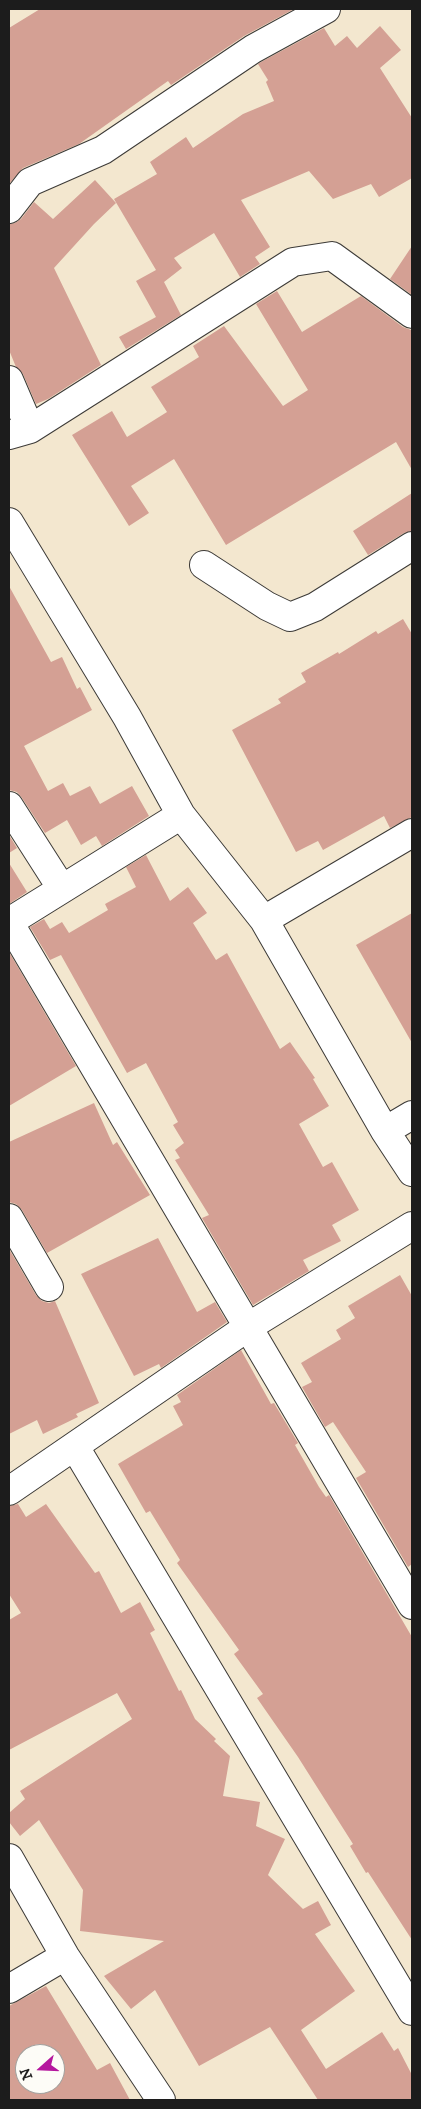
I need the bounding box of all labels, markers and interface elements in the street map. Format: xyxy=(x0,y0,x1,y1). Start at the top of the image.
north arrow xyxy=(15,2044,65,2094)
text: N xyxy=(16,2065,37,2082)

